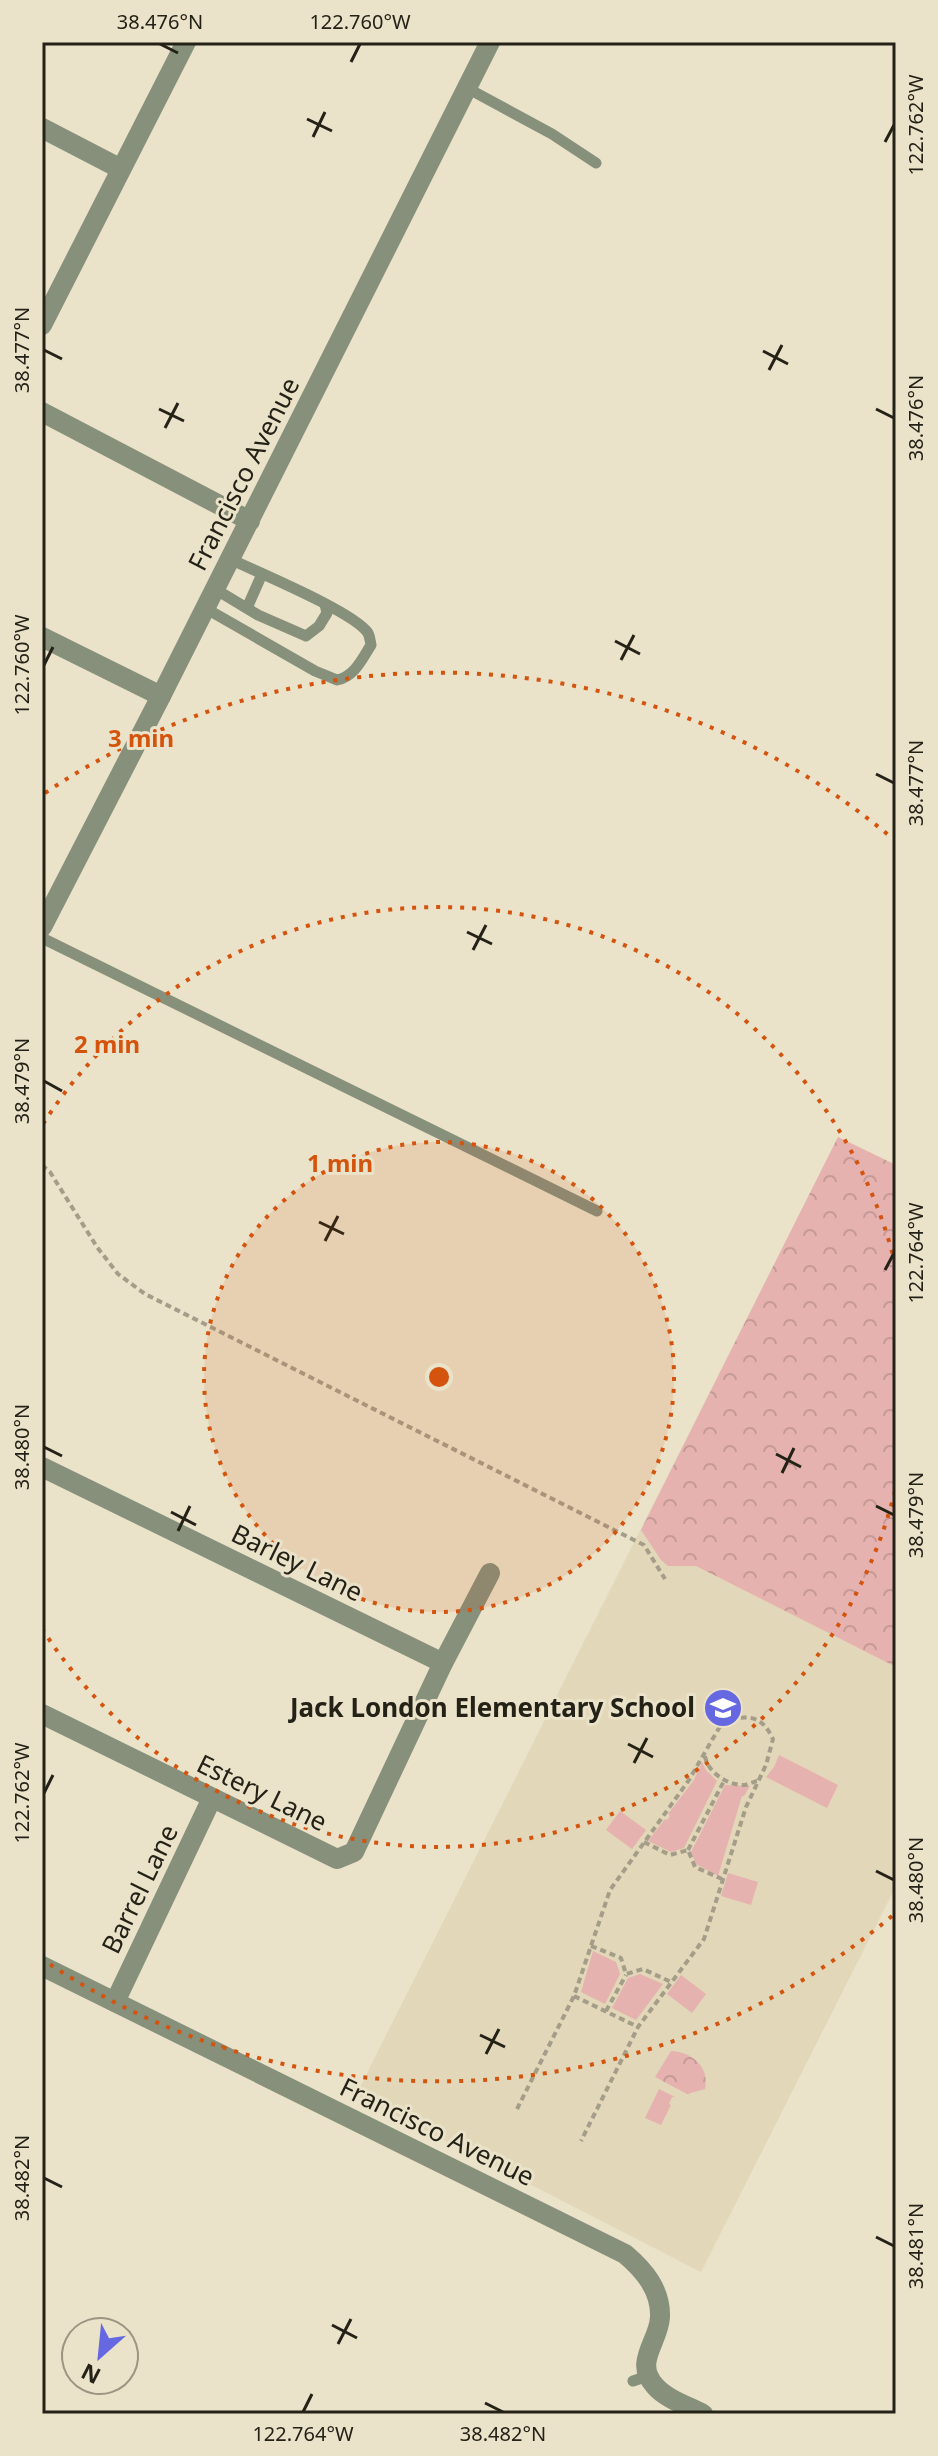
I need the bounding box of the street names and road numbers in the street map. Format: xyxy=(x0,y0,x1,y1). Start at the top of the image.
street label: Francisco Avenue xyxy=(179,371,307,576)
street label: Barley Lane xyxy=(226,1515,369,1609)
street label: Estery Lane xyxy=(191,1745,334,1839)
street label: Barrel Lane xyxy=(92,1818,186,1959)
street label: Francisco Avenue xyxy=(334,2068,541,2194)

